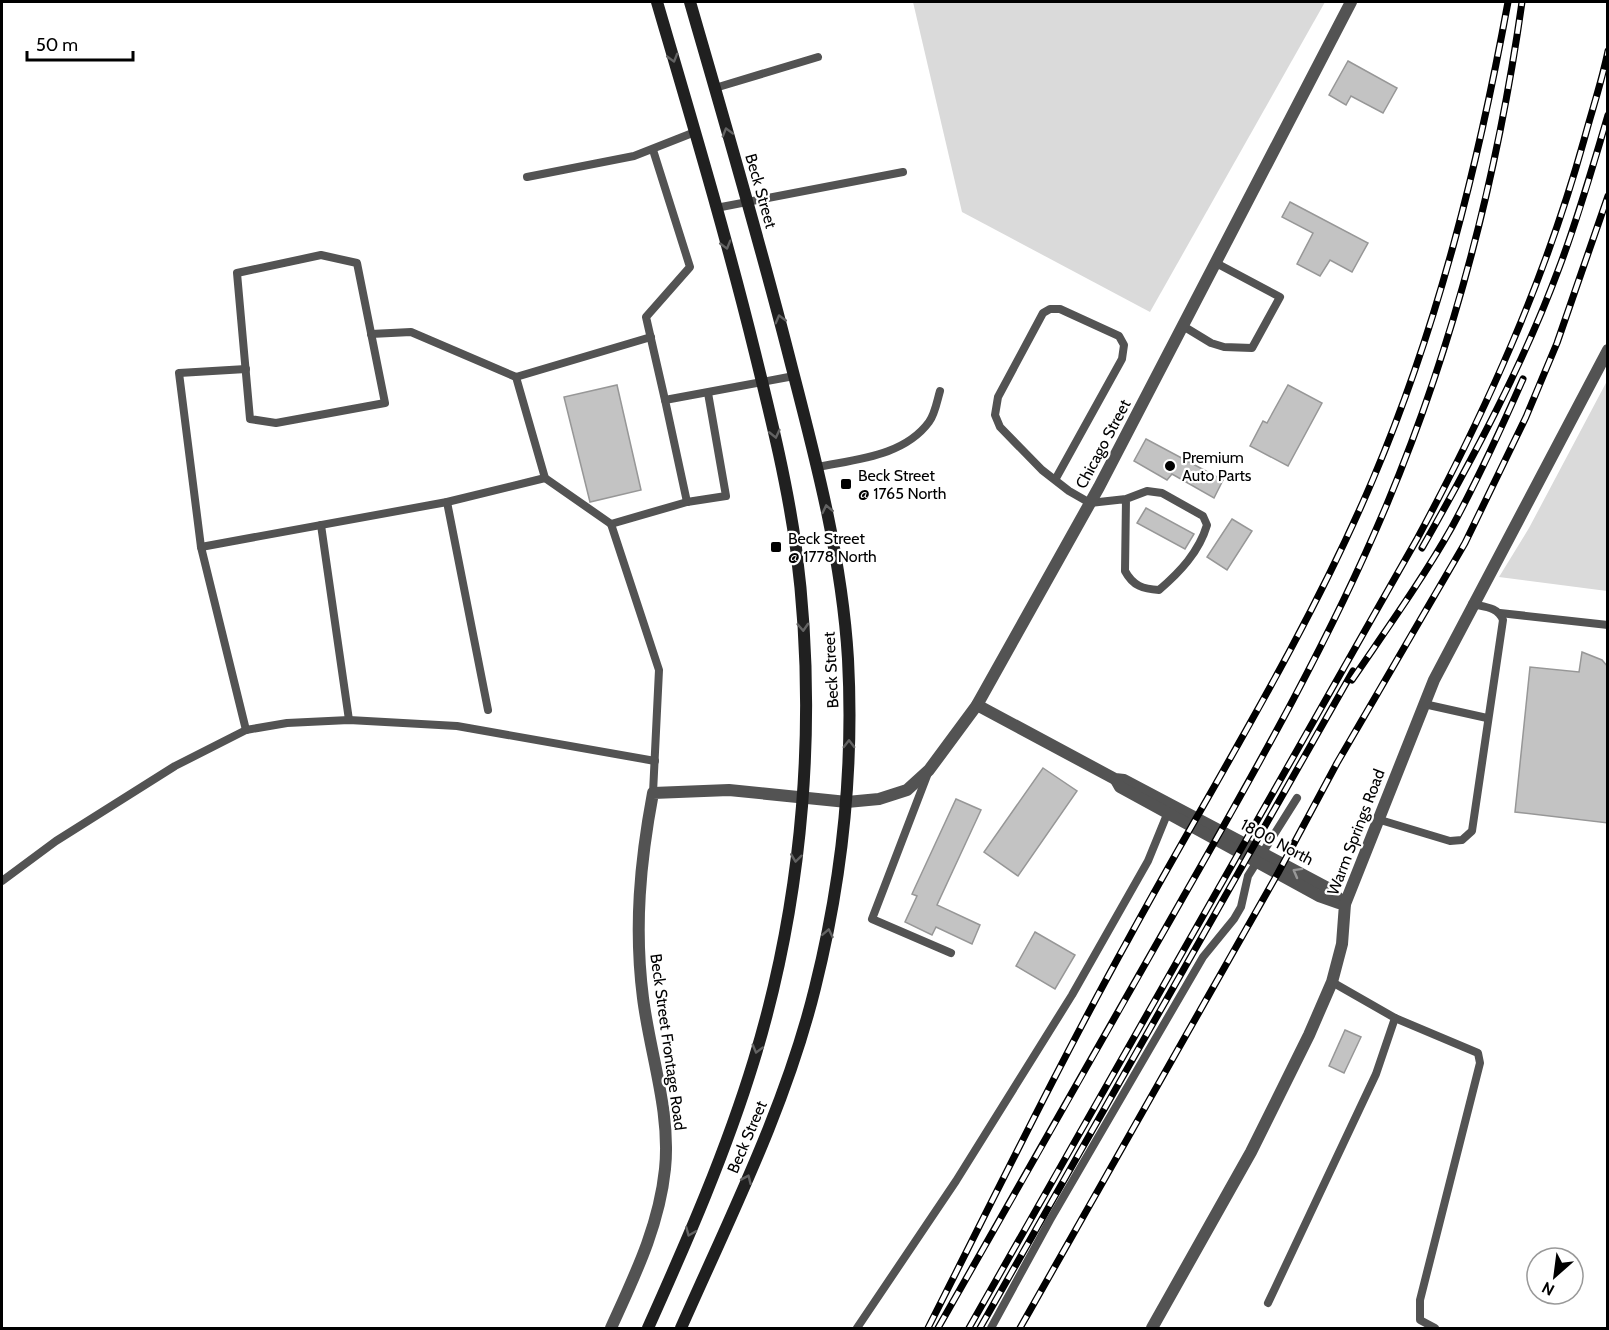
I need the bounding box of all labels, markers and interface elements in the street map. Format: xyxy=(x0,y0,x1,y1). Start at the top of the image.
scale bar xyxy=(27,24,134,62)
text: 50 m xyxy=(36,34,78,56)
one-way arrow xyxy=(666,52,678,63)
one-way arrow xyxy=(722,127,734,138)
street label: Beck Street xyxy=(741,151,781,231)
one-way arrow xyxy=(719,240,732,250)
one-way arrow xyxy=(774,315,787,325)
street label: Chicago Street xyxy=(1072,396,1135,492)
one-way arrow xyxy=(767,429,780,439)
place label: Premium Auto Parts xyxy=(1182,448,1252,485)
marker: Premium Auto Parts xyxy=(1163,459,1177,473)
place label: Beck Street @ 1765 North xyxy=(858,466,946,503)
marker: Beck Street @ 1765 North xyxy=(839,477,853,491)
one-way arrow xyxy=(821,504,834,514)
place label: Beck Street @ 1778 North xyxy=(788,529,877,566)
marker: Beck Street @ 1778 North xyxy=(769,540,783,554)
one-way arrow xyxy=(796,622,809,631)
street label: Beck Street xyxy=(819,631,842,709)
one-way arrow xyxy=(843,739,855,748)
street label: Warm Springs Road xyxy=(1323,766,1389,898)
street label: 1800 North xyxy=(1237,815,1317,869)
one-way arrow xyxy=(790,853,803,862)
one-way arrow xyxy=(1293,867,1303,879)
one-way arrow xyxy=(821,929,834,939)
street label: Beck Street Frontage Road xyxy=(646,952,690,1132)
one-way arrow xyxy=(752,1043,764,1054)
street label: Beck Street xyxy=(723,1097,771,1176)
one-way arrow xyxy=(740,1174,752,1185)
one-way arrow xyxy=(685,1225,697,1236)
north arrow xyxy=(1525,1246,1585,1306)
text: N xyxy=(1539,1278,1558,1300)

